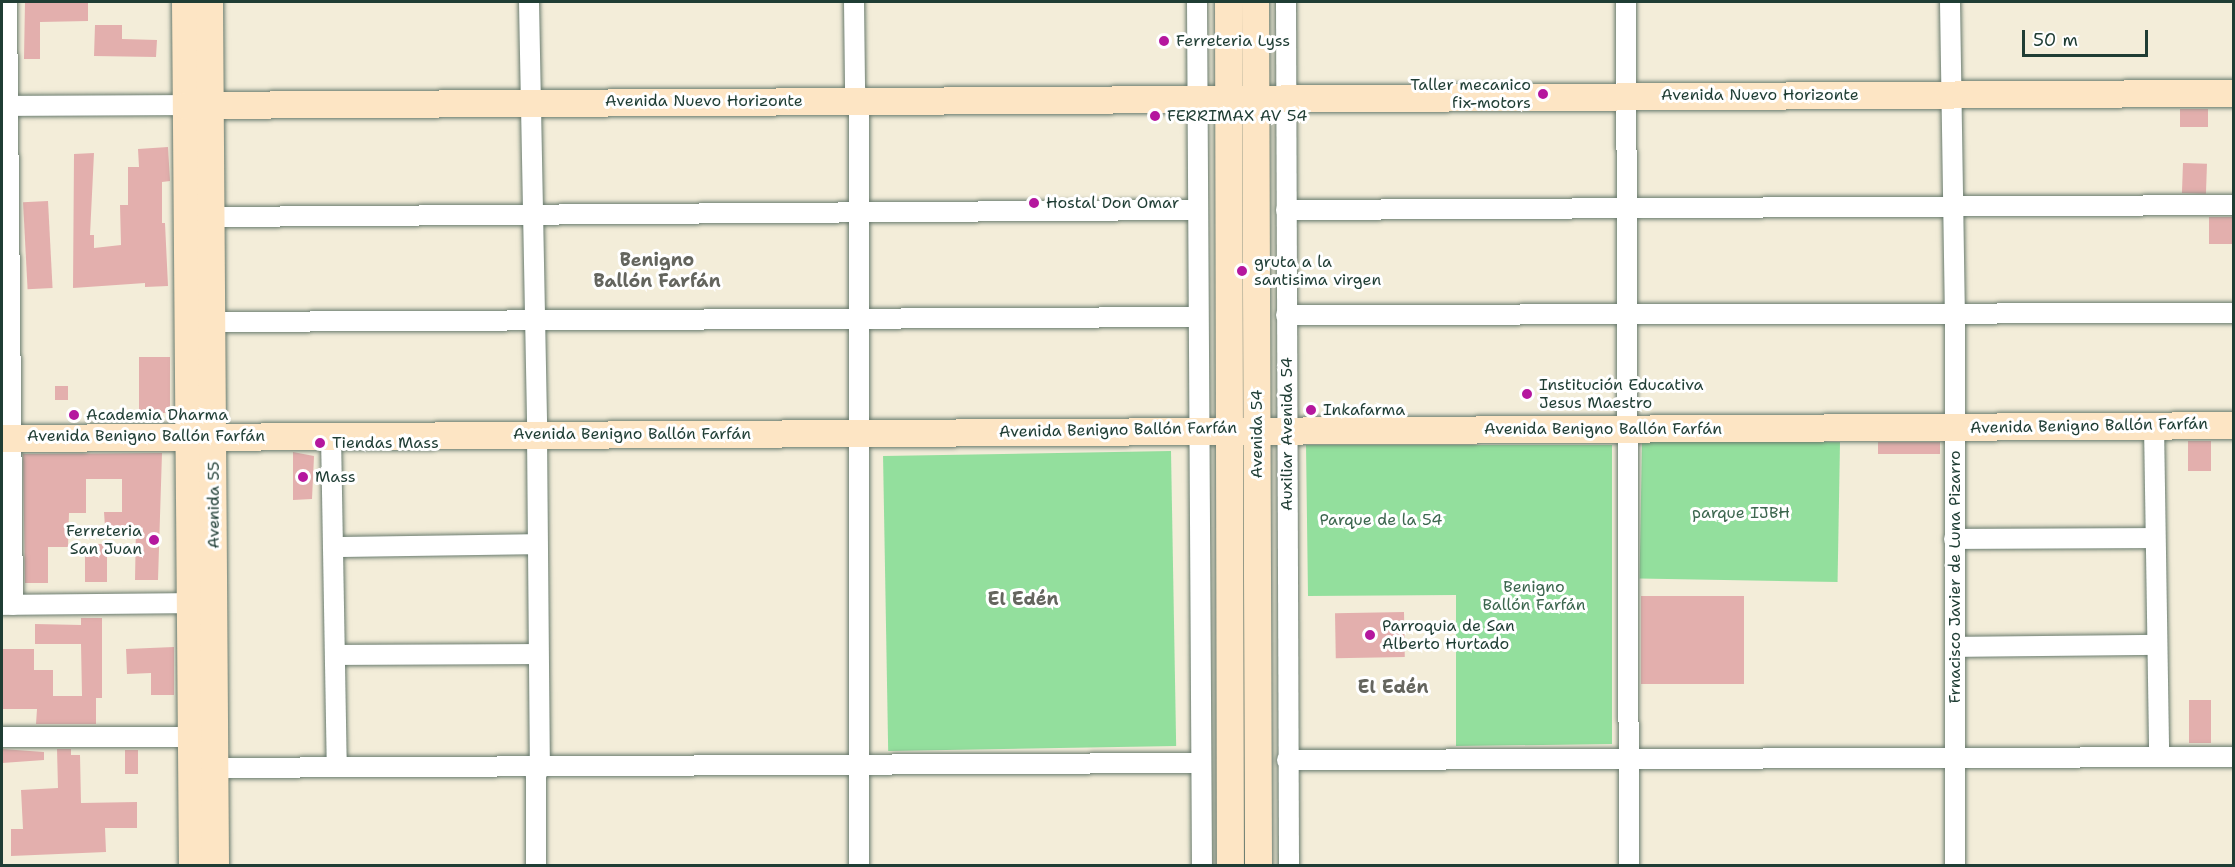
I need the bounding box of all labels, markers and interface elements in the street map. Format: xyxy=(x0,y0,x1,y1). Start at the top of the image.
scale bar xyxy=(2025,18,2151,56)
text: 50 m xyxy=(2033,28,2078,52)
place label: Ferreteria Lyss xyxy=(1176,31,1290,51)
marker: Ferreteria Lyss xyxy=(1157,34,1171,48)
place label: Taller mecanico fix-motors xyxy=(1410,75,1531,113)
street label: Avenida Nuevo Horizonte xyxy=(1661,85,1859,105)
marker: Taller mecanico fix-motors xyxy=(1536,87,1550,101)
street label: Avenida Nuevo Horizonte xyxy=(605,91,803,111)
place label: FERRIMAX AV 54 xyxy=(1167,106,1307,126)
marker: FERRIMAX AV 54 xyxy=(1148,109,1162,123)
place label: Hostal Don Omar xyxy=(1046,193,1179,213)
marker: Hostal Don Omar xyxy=(1027,196,1041,210)
district label: Benigno Ballón Farfán xyxy=(593,250,721,292)
place label: gruta a la santisima virgen xyxy=(1254,252,1381,290)
marker: gruta a la santisima virgen xyxy=(1235,264,1249,278)
street label: Auxiliar Avenida 54 xyxy=(1277,357,1297,511)
place label: Institución Educativa Jesus Maestro xyxy=(1539,375,1704,413)
marker: Institución Educativa Jesus Maestro xyxy=(1520,387,1534,401)
street label: Avenida 54 xyxy=(1247,390,1267,478)
place label: Inkafarma xyxy=(1323,400,1405,420)
marker: Inkafarma xyxy=(1304,403,1318,417)
place label: Academia Dharma xyxy=(86,405,228,425)
marker: Academia Dharma xyxy=(67,408,81,422)
street label: Avenida Benigno Ballón Farfán xyxy=(1970,414,2208,438)
street label: Avenida Benigno Ballón Farfán xyxy=(999,418,1237,442)
street label: Avenida Benigno Ballón Farfán xyxy=(1484,419,1722,439)
street label: Avenida Benigno Ballón Farfán xyxy=(513,424,751,444)
street label: Avenida Benigno Ballón Farfán xyxy=(27,426,265,446)
place label: Tiendas Mass xyxy=(332,433,439,453)
marker: Tiendas Mass xyxy=(313,436,327,450)
street label: Frnacisco Javier de Luna Pizarro xyxy=(1945,450,1965,704)
street label: Avenida 55 xyxy=(204,461,224,549)
place label: Mass xyxy=(315,467,356,487)
marker: Mass xyxy=(296,470,310,484)
park label: parque IJBH xyxy=(1692,503,1790,523)
park label: Parque de la 54 xyxy=(1319,510,1443,530)
place label: Ferreteria San Juan xyxy=(66,521,142,559)
marker: Ferreteria San Juan xyxy=(147,533,161,547)
park label: Benigno Ballón Farfán xyxy=(1482,577,1586,615)
district label: El Edén xyxy=(988,588,1058,610)
place label: Parroquia de San Alberto Hurtado xyxy=(1382,616,1515,654)
marker: Parroquia de San Alberto Hurtado xyxy=(1363,628,1377,642)
district label: El Edén xyxy=(1358,676,1428,698)

